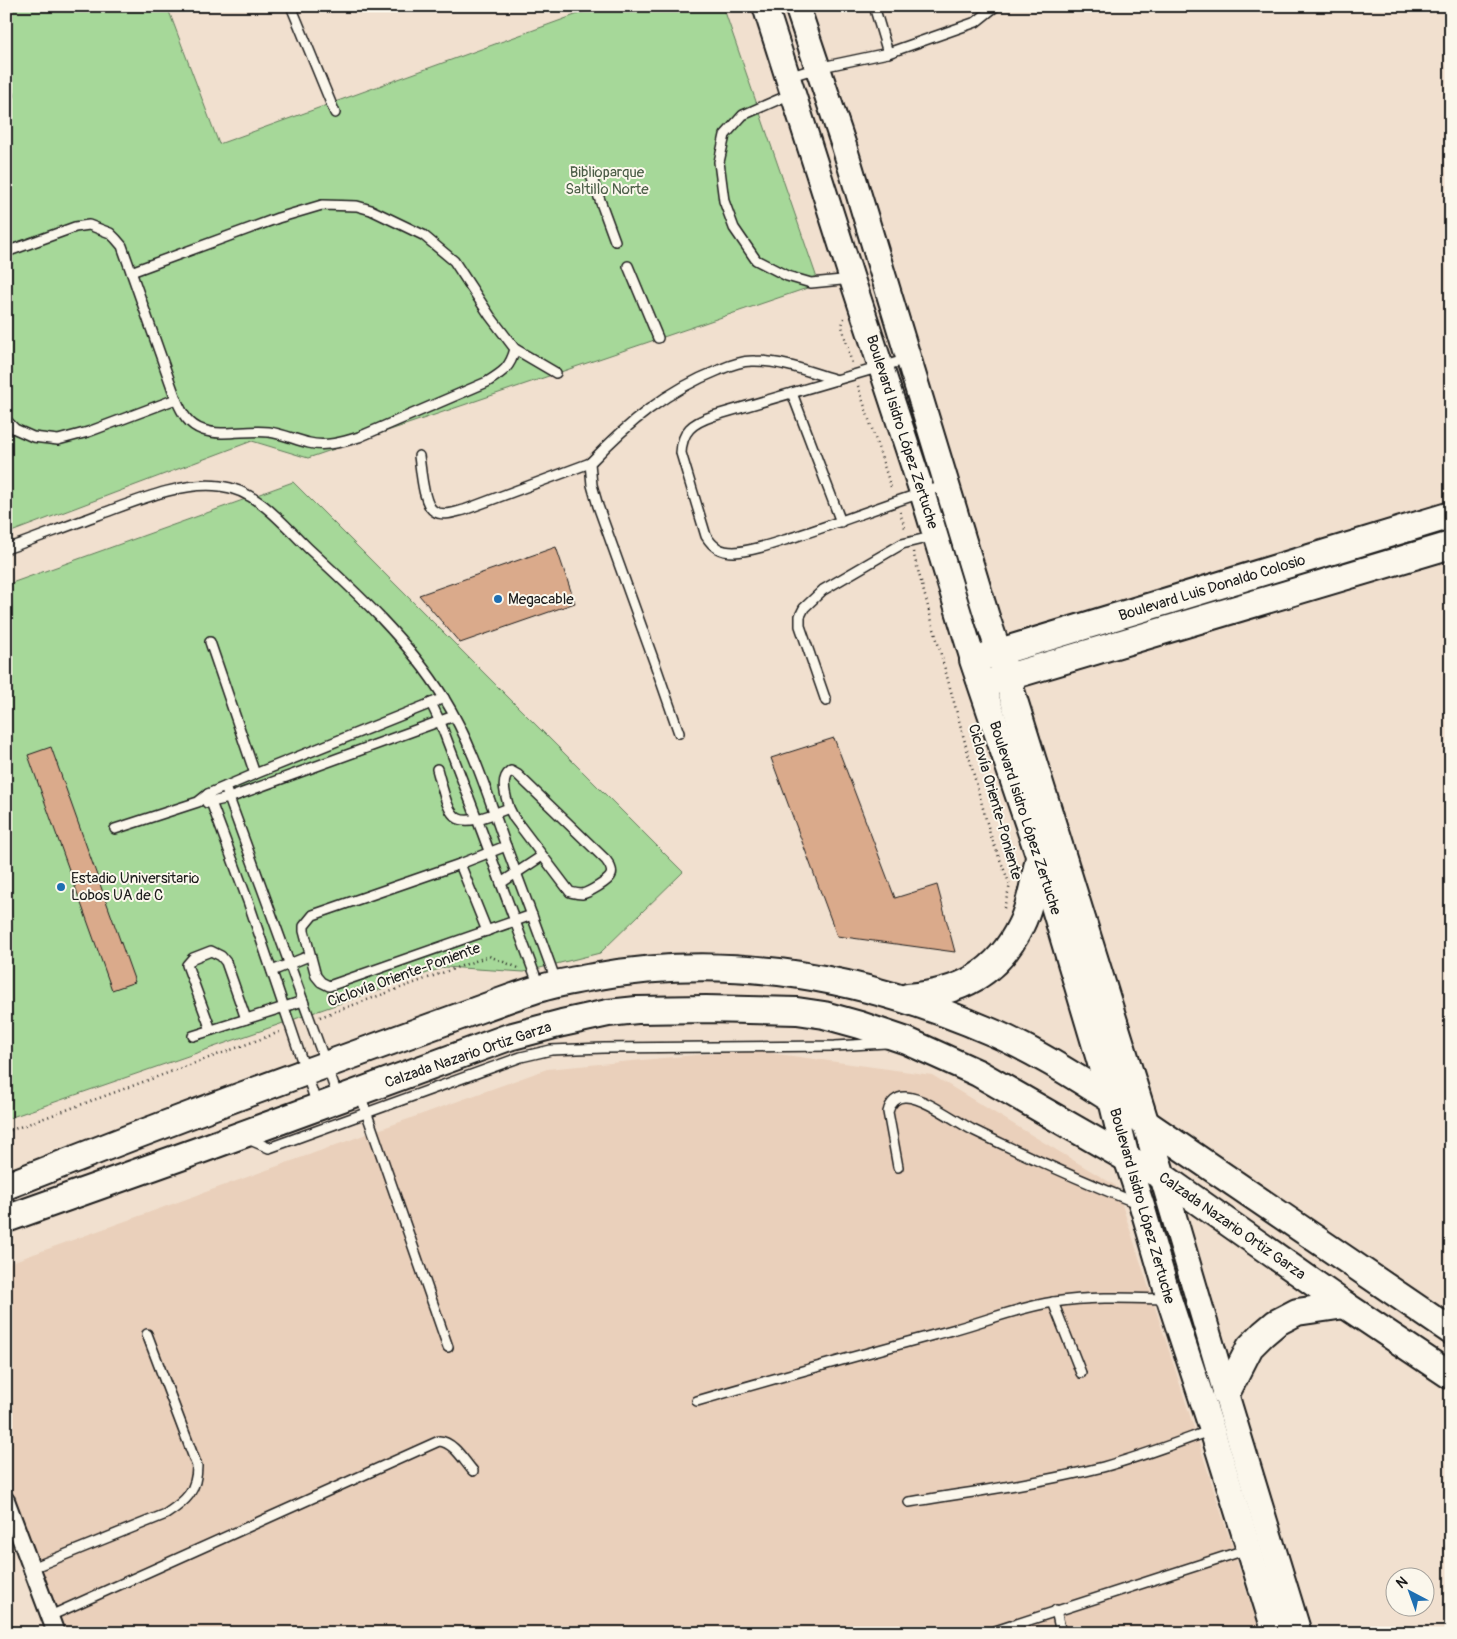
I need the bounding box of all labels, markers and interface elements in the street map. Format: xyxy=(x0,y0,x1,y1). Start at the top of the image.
park label: Biblioparque Saltillo Norte xyxy=(565,163,649,199)
street label: Boulevard Isidro López Zertuche xyxy=(862,333,943,532)
street label: Boulevard Luis Donaldo Colosio xyxy=(1116,551,1308,625)
place label: Megacable xyxy=(508,590,574,609)
marker: Megacable xyxy=(492,593,504,605)
street label: Boulevard Isidro López Zertuche xyxy=(985,719,1066,918)
street label: Ciclovía Oriente-Poniente xyxy=(964,722,1026,883)
place label: Estadio Universitario Lobos UA de C xyxy=(71,869,199,905)
marker: Estadio Universitario Lobos UA de C xyxy=(55,881,67,893)
street label: Ciclovía Oriente-Poniente xyxy=(325,938,483,1011)
street label: Calzada Nazario Ortiz Garza xyxy=(382,1018,554,1092)
street label: Boulevard Isidro López Zertuche xyxy=(1105,1106,1179,1307)
street label: Calzada Nazario Ortiz Garza xyxy=(1155,1168,1309,1284)
north arrow xyxy=(1384,1566,1434,1616)
text: N xyxy=(1393,1573,1411,1592)

